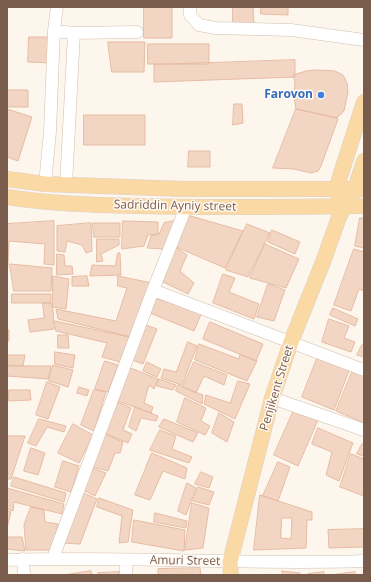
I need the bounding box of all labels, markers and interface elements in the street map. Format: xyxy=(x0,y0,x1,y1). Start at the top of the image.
place label: Farovon xyxy=(264,88,313,102)
marker: Farovon xyxy=(316,90,326,100)
street label: Sadriddin Ayniy street xyxy=(114,198,236,214)
street label: Penjikent Street xyxy=(257,343,297,433)
street label: Amuri Street xyxy=(150,553,220,569)

